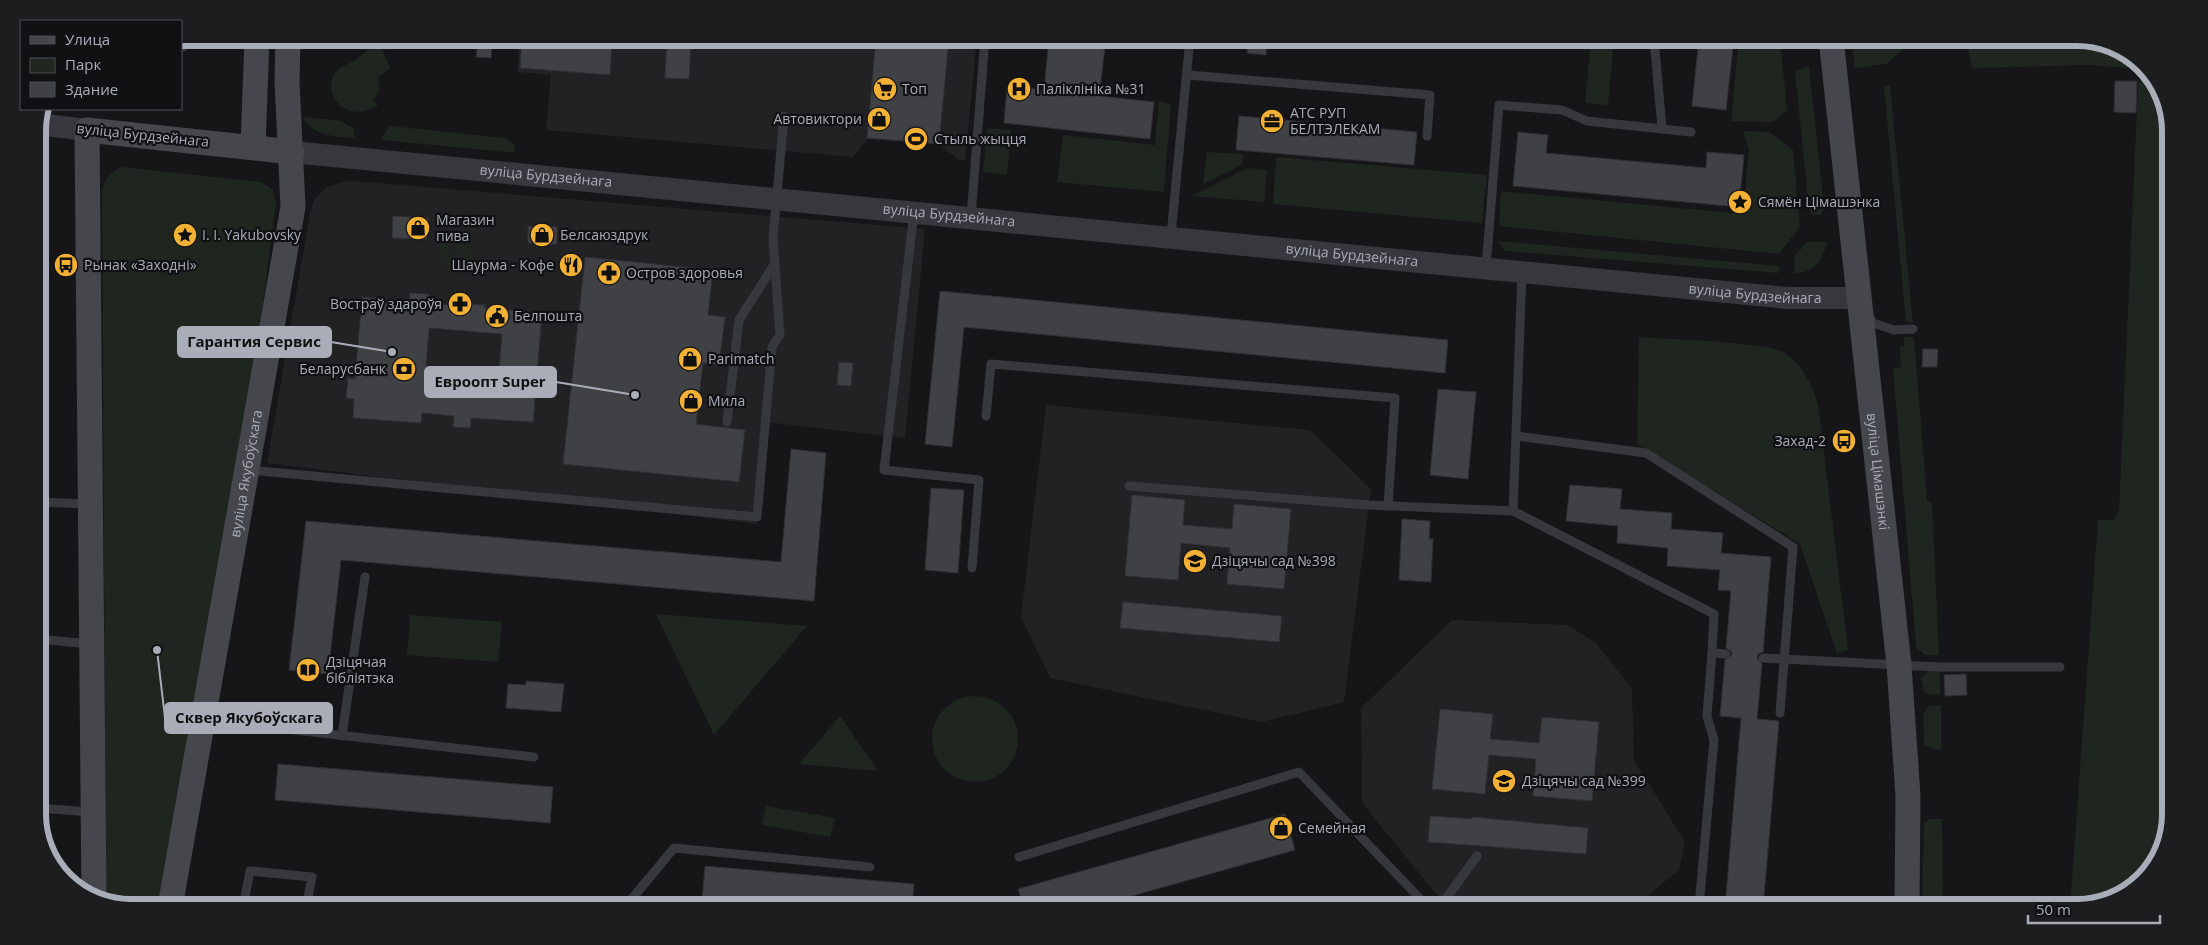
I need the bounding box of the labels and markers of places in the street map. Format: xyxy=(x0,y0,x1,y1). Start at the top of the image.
supermarket icon: Топ xyxy=(872,76,898,102)
hospital icon: Паліклініка №31 xyxy=(1006,76,1032,102)
place label: Топ xyxy=(902,79,927,98)
place label: Паліклініка №31 xyxy=(1036,79,1146,98)
place label: АТС РУП БЕЛТЭЛЕКАМ xyxy=(1290,103,1380,138)
shop icon: Автовиктори xyxy=(866,106,892,132)
office icon: АТС РУП БЕЛТЭЛЕКАМ xyxy=(1259,108,1285,134)
place label: Автовиктори xyxy=(773,109,862,128)
sports icon: Стыль жыцця xyxy=(903,126,929,152)
place label: Стыль жыцця xyxy=(934,129,1026,148)
place icon: Сямён Цімашэнка xyxy=(1727,189,1753,215)
place label: Сямён Цімашэнка xyxy=(1758,192,1880,211)
place label: Магазин пива xyxy=(436,210,495,245)
shop icon: Магазин пива xyxy=(405,215,431,241)
place icon: I. I. Yakubovsky xyxy=(172,222,198,248)
shop icon: Белсаюздрук xyxy=(529,222,555,248)
place label: I. I. Yakubovsky xyxy=(202,225,302,244)
place label: Белсаюздрук xyxy=(560,225,649,244)
bus stop icon: Рынак «Заходні» xyxy=(53,252,79,278)
restaurant icon: Шаурма - Кофе xyxy=(558,252,584,278)
place label: Рынак «Заходні» xyxy=(84,255,197,274)
place label: Шаурма - Кофе xyxy=(452,255,554,274)
pharmacy icon: Остров здоровья xyxy=(596,260,622,286)
place label: Остров здоровья xyxy=(626,263,743,282)
pharmacy icon: Востраў здароўя xyxy=(447,291,473,317)
place label: Востраў здароўя xyxy=(330,294,442,313)
public building icon: Белпошта xyxy=(484,303,510,329)
place label: Белпошта xyxy=(514,306,582,325)
callout: Гарантия Сервис xyxy=(178,327,331,357)
shop icon: Parimatch xyxy=(677,346,703,372)
place label: Parimatch xyxy=(708,349,774,368)
bank icon: Беларусбанк xyxy=(391,356,417,382)
place label: Беларусбанк xyxy=(299,359,387,378)
callout: Евроопт Super xyxy=(425,367,556,397)
shop icon: Мила xyxy=(678,388,704,414)
place label: Мила xyxy=(708,391,745,410)
bus stop icon: Захад-2 xyxy=(1831,428,1857,454)
place label: Захад-2 xyxy=(1774,431,1826,450)
school or university icon: Дзіцячы сад №398 xyxy=(1182,548,1208,574)
place label: Дзіцячы сад №398 xyxy=(1212,551,1336,570)
place label: Дзіцячая бібліятэка xyxy=(326,652,394,687)
library icon: Дзіцячая бібліятэка xyxy=(295,657,321,683)
callout: Сквер Якубоўскага xyxy=(165,703,332,733)
school or university icon: Дзіцячы сад №399 xyxy=(1491,768,1517,794)
place label: Дзіцячы сад №399 xyxy=(1522,771,1646,790)
shop icon: Семейная xyxy=(1268,815,1294,841)
place label: Семейная xyxy=(1298,818,1366,837)

